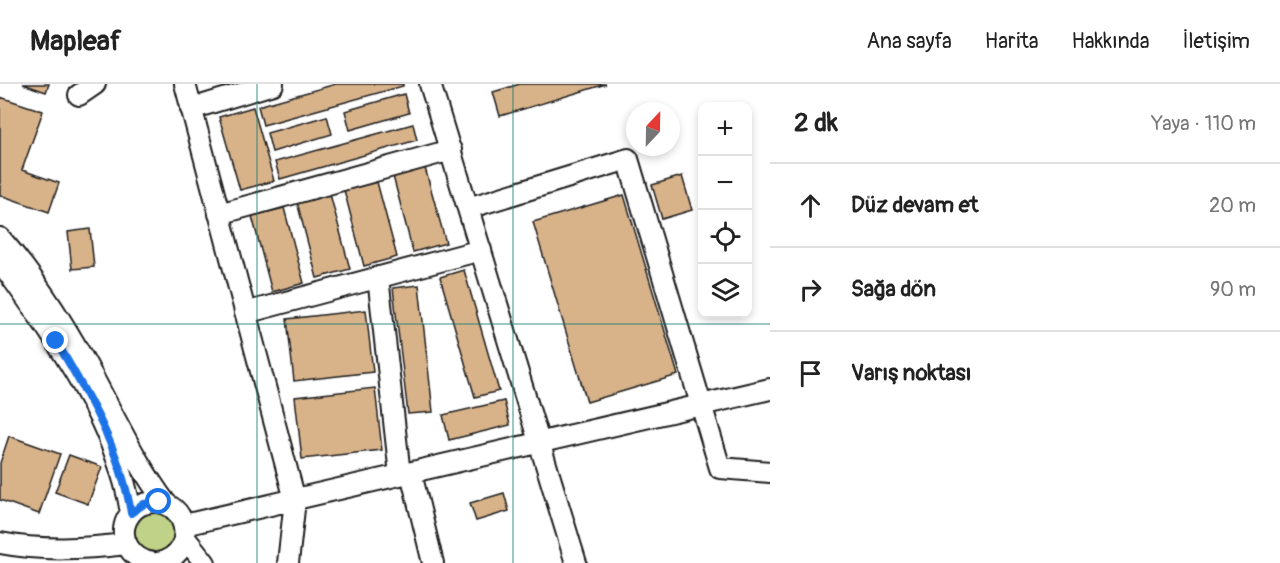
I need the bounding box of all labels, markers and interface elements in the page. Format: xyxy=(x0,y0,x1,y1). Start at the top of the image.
text: Mapleaf xyxy=(30,24,121,59)
text: Ana sayfa xyxy=(866,28,952,55)
text: Harita xyxy=(985,28,1038,55)
text: Hakkında xyxy=(1071,28,1150,55)
text: İletişim xyxy=(1183,28,1250,55)
north arrow xyxy=(626,102,680,156)
map controls xyxy=(698,102,752,318)
button: + xyxy=(698,102,752,156)
text: 2 dk xyxy=(794,107,838,139)
text: Yaya · 110 m xyxy=(1152,111,1256,136)
button: − xyxy=(698,156,752,210)
icon: ahead xyxy=(794,189,827,222)
text: Düz devam et xyxy=(851,191,978,219)
text: 20 m xyxy=(1209,193,1256,218)
button: locate xyxy=(698,210,752,264)
button: layers xyxy=(698,264,752,318)
icon: right xyxy=(794,273,827,306)
text: Sağa dön xyxy=(851,275,936,303)
text: 90 m xyxy=(1210,277,1256,302)
route end xyxy=(42,327,68,353)
icon: arrive xyxy=(794,357,827,390)
text: Varış noktası xyxy=(851,359,972,387)
route start xyxy=(145,488,171,514)

